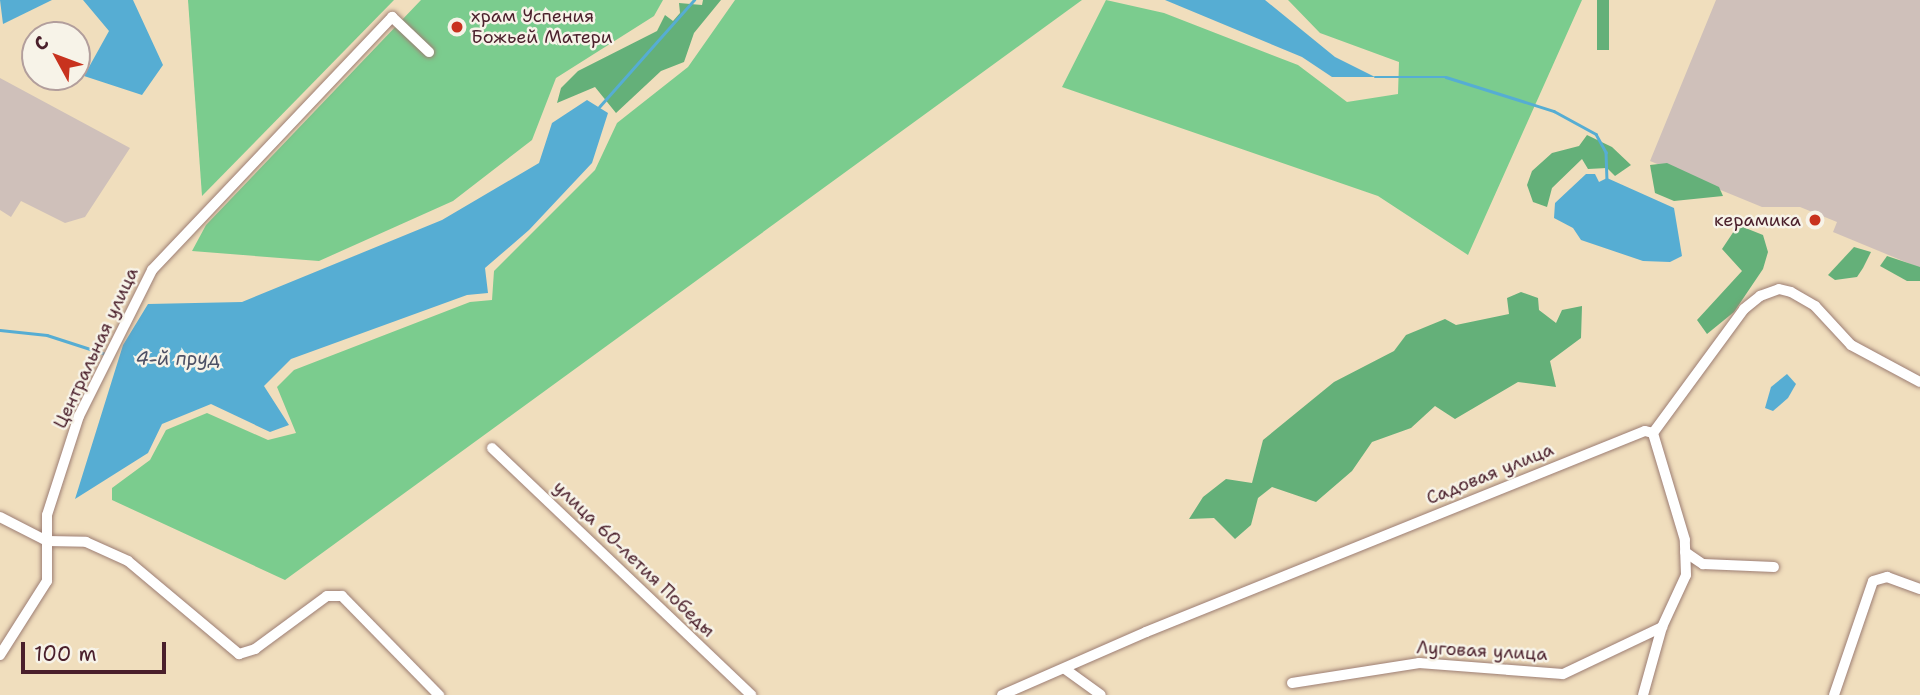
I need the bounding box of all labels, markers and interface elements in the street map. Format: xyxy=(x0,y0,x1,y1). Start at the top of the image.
place label: храм Успения Божьей Матери xyxy=(471,6,613,48)
marker: храм Успения Божьей Матери xyxy=(449,19,465,35)
north arrow xyxy=(21,21,91,91)
text: С xyxy=(28,31,55,56)
place label: керамика xyxy=(1714,209,1801,231)
marker: керамика xyxy=(1807,212,1823,228)
street label: Центральная улица xyxy=(49,264,143,432)
water label: 4-й пруд xyxy=(136,348,220,370)
street label: Садовая улица xyxy=(1423,439,1557,509)
street label: улица 60-летия Победы xyxy=(549,476,719,642)
scale bar xyxy=(24,628,170,672)
street label: Луговая улица xyxy=(1416,637,1548,665)
text: 100 m xyxy=(34,640,97,668)

